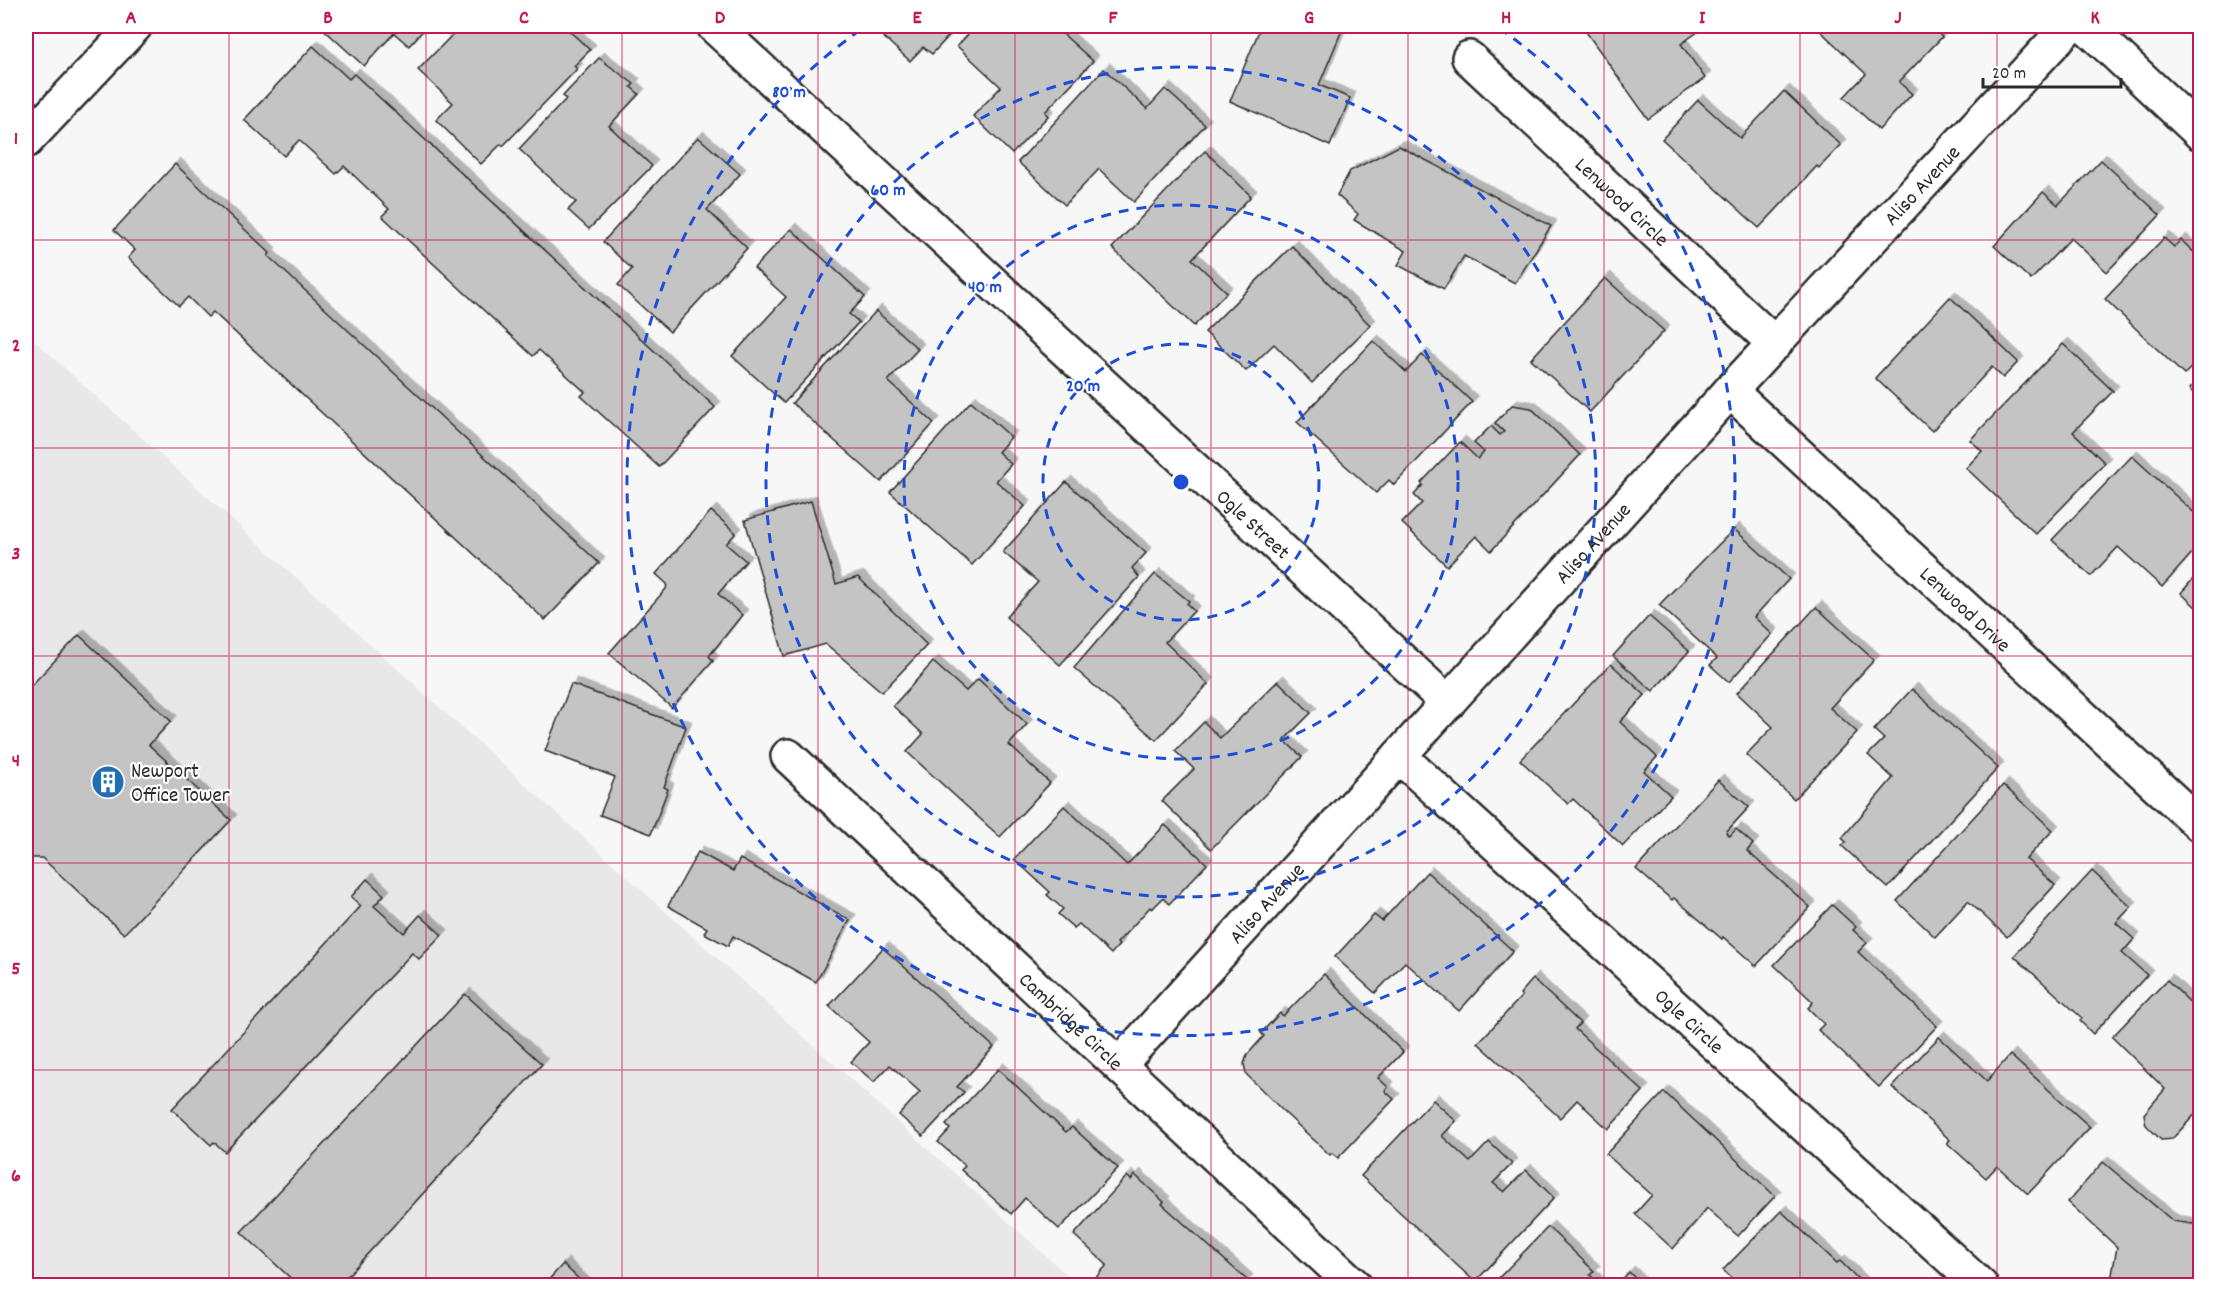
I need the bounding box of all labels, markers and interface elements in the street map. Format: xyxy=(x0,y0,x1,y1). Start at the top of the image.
text: A xyxy=(126,5,137,33)
text: B xyxy=(323,5,333,33)
text: C xyxy=(519,5,529,33)
text: D xyxy=(715,5,726,33)
text: E xyxy=(912,5,922,33)
text: F xyxy=(1109,5,1119,33)
text: G xyxy=(1304,5,1314,33)
text: H xyxy=(1501,5,1511,33)
text: I xyxy=(1699,5,1706,33)
text: J xyxy=(1894,5,1902,33)
text: K xyxy=(2090,5,2100,33)
scale bar xyxy=(1983,51,2121,89)
text: 20 m xyxy=(1992,62,2026,87)
text: 80 m xyxy=(772,81,806,106)
text: 1 xyxy=(14,126,18,154)
street label: Aliso Avenue xyxy=(1878,140,1969,234)
street label: Lenwood Circle xyxy=(1567,152,1674,255)
text: 60 m xyxy=(870,179,906,204)
text: 40 m xyxy=(968,276,1002,301)
text: 2 xyxy=(12,333,20,361)
text: 20 m xyxy=(1066,375,1100,400)
centre of rings xyxy=(1171,472,1191,492)
street label: Ogle Street xyxy=(1208,484,1295,568)
street label: Aliso Avenue xyxy=(1550,497,1640,592)
text: 3 xyxy=(12,541,20,569)
street label: Lenwood Drive xyxy=(1911,561,2016,661)
text: 4 xyxy=(12,748,20,776)
place label: Newport Office Tower xyxy=(131,758,230,812)
building icon: Newport Office Tower xyxy=(90,764,126,800)
street label: Aliso Avenue xyxy=(1223,857,1313,952)
text: 5 xyxy=(11,956,21,984)
street label: Cambridge Circle xyxy=(1010,967,1128,1080)
street label: Ogle Circle xyxy=(1646,983,1729,1063)
text: 6 xyxy=(11,1163,21,1191)

